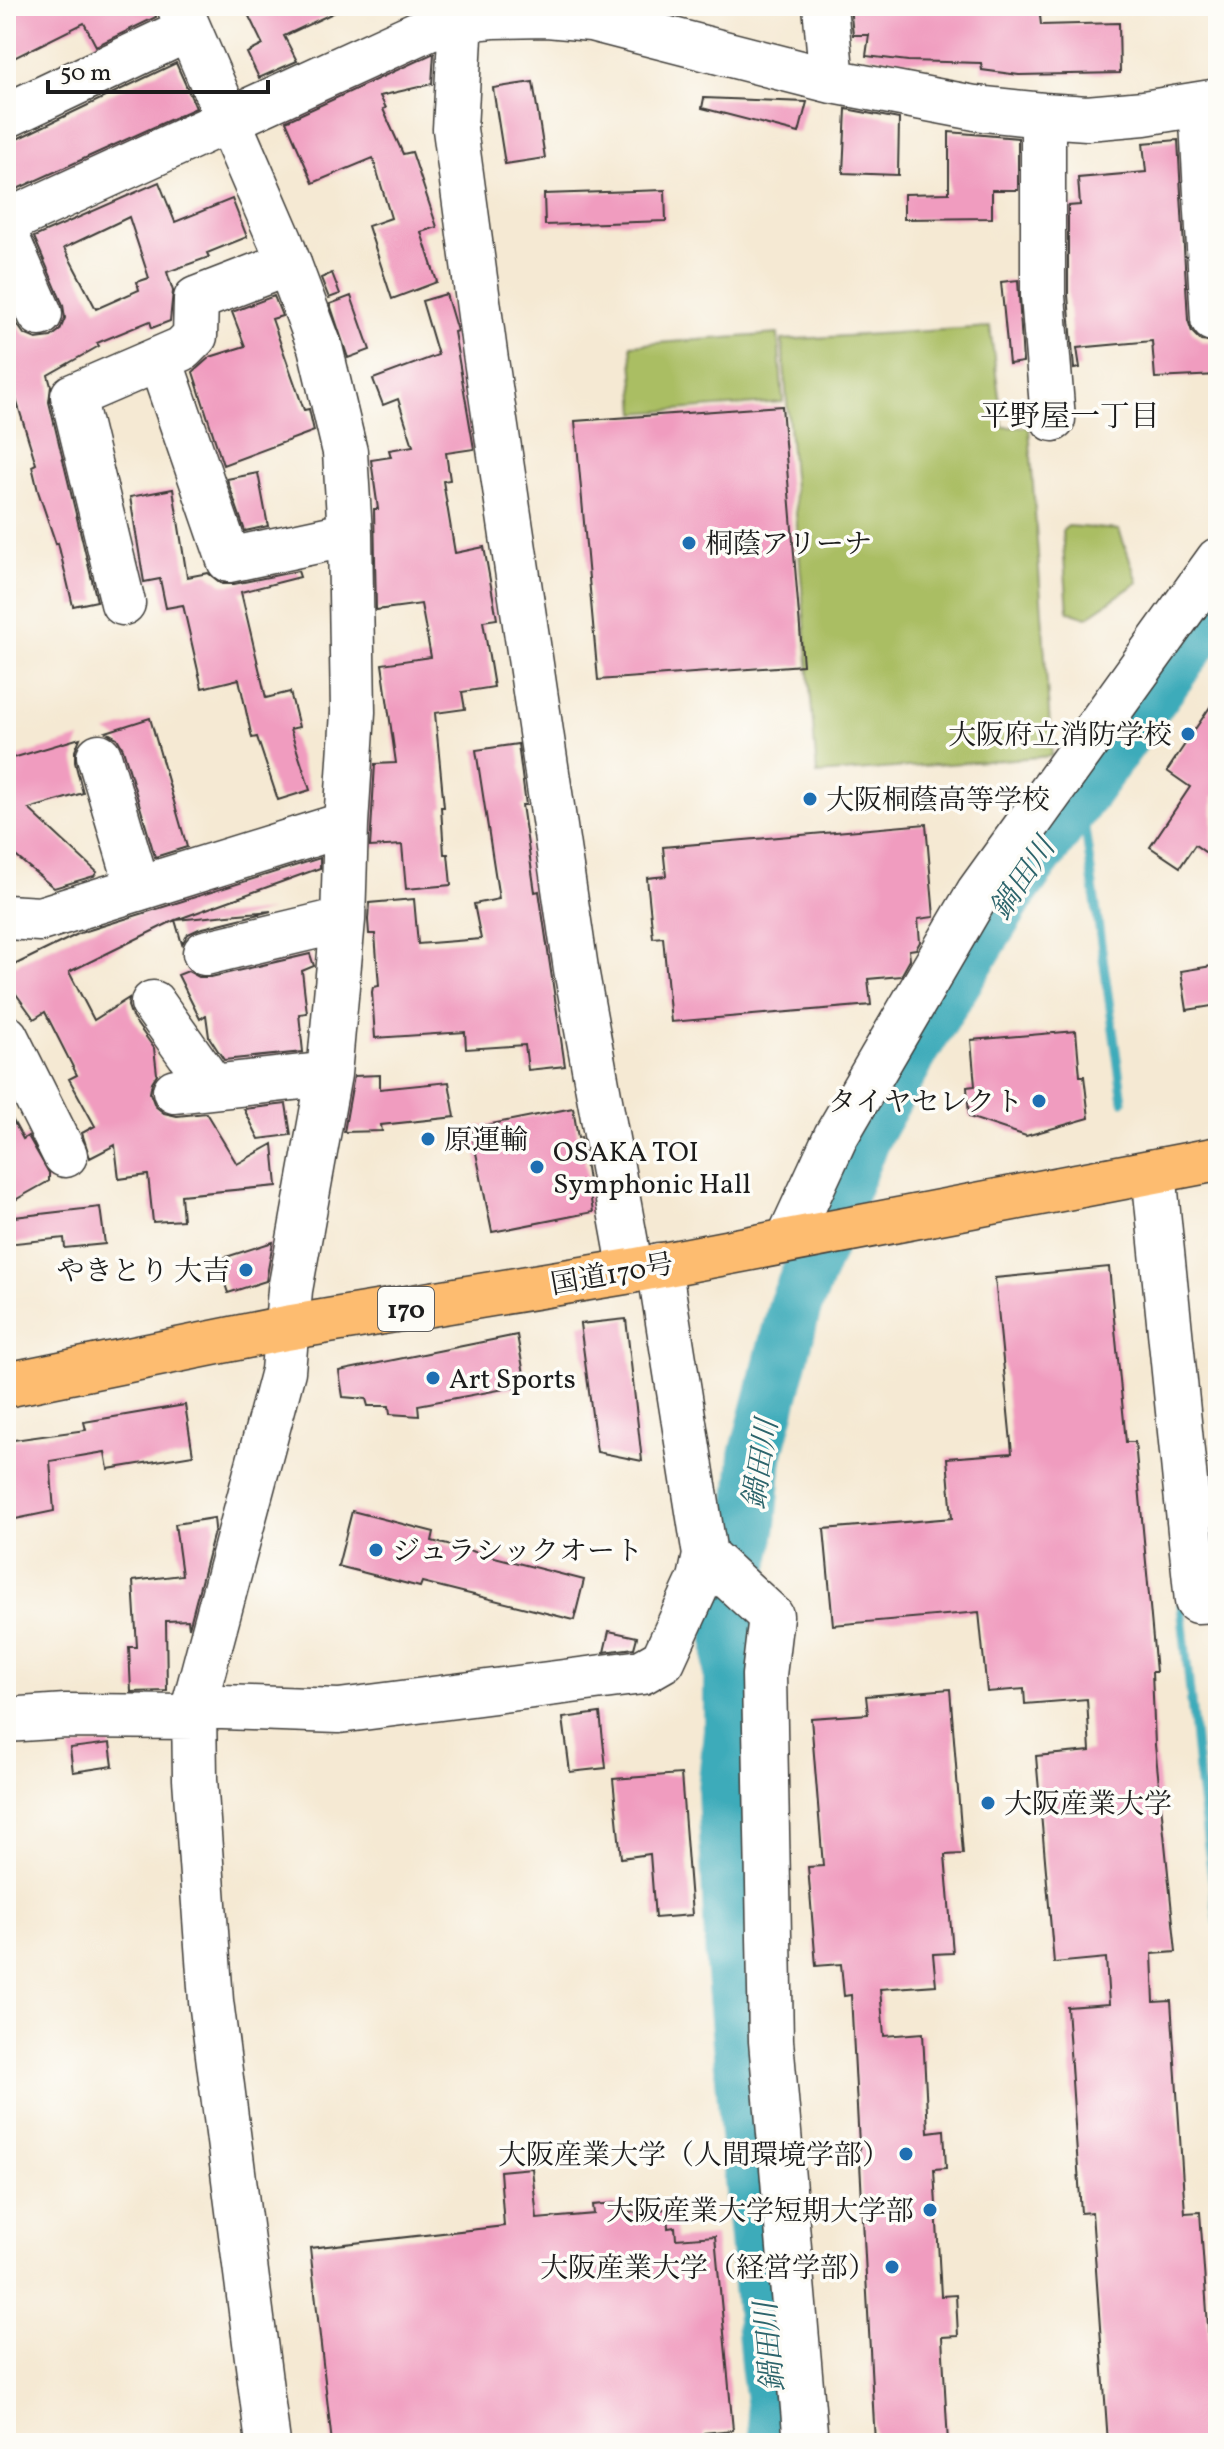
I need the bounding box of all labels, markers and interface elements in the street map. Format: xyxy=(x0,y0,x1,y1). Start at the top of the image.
scale bar xyxy=(48,44,268,94)
text: 50 m xyxy=(60,57,112,91)
district label: 平野屋一丁目 xyxy=(980,397,1160,439)
place label: 桐蔭アリーナ xyxy=(705,526,872,565)
marker: 桐蔭アリーナ xyxy=(680,534,698,552)
place label: 大阪府立消防学校 xyxy=(948,717,1172,756)
marker: 大阪府立消防学校 xyxy=(1179,725,1197,743)
place label: 大阪桐蔭高等学校 xyxy=(826,782,1050,821)
marker: 大阪桐蔭高等学校 xyxy=(801,790,819,808)
water label: 鍋田川 xyxy=(981,828,1068,928)
place label: タイヤセレクト xyxy=(828,1084,1023,1123)
marker: タイヤセレクト xyxy=(1030,1092,1048,1110)
place label: 原運輸 xyxy=(444,1122,528,1161)
marker: 原運輸 xyxy=(419,1130,437,1148)
place label: OSAKA TOI Symphonic Hall xyxy=(553,1134,751,1205)
marker: OSAKA TOI Symphonic Hall xyxy=(528,1158,546,1176)
street label: 国道170号 xyxy=(548,1245,677,1305)
place label: やきとり 大吉 xyxy=(56,1253,230,1292)
marker: やきとり 大吉 xyxy=(237,1261,255,1279)
road number: 170 xyxy=(378,1287,434,1331)
place label: Art Sports xyxy=(449,1361,576,1400)
marker: Art Sports xyxy=(424,1369,442,1387)
water label: 鍋田川 xyxy=(734,1414,790,1512)
place label: ジュラシックオート xyxy=(392,1533,643,1572)
marker: ジュラシックオート xyxy=(367,1541,385,1559)
place label: 大阪産業大学 xyxy=(1004,1786,1172,1825)
marker: 大阪産業大学 xyxy=(979,1794,997,1812)
place label: 大阪産業大学（人間環境学部） xyxy=(498,2137,890,2176)
marker: 大阪産業大学（人間環境学部） xyxy=(897,2145,915,2163)
place label: 大阪産業大学短期大学部 xyxy=(606,2193,914,2232)
marker: 大阪産業大学短期大学部 xyxy=(921,2201,939,2219)
place label: 大阪産業大学（経営学部） xyxy=(540,2250,876,2289)
marker: 大阪産業大学（経営学部） xyxy=(883,2258,901,2276)
water label: 鍋田川 xyxy=(746,2297,796,2393)

